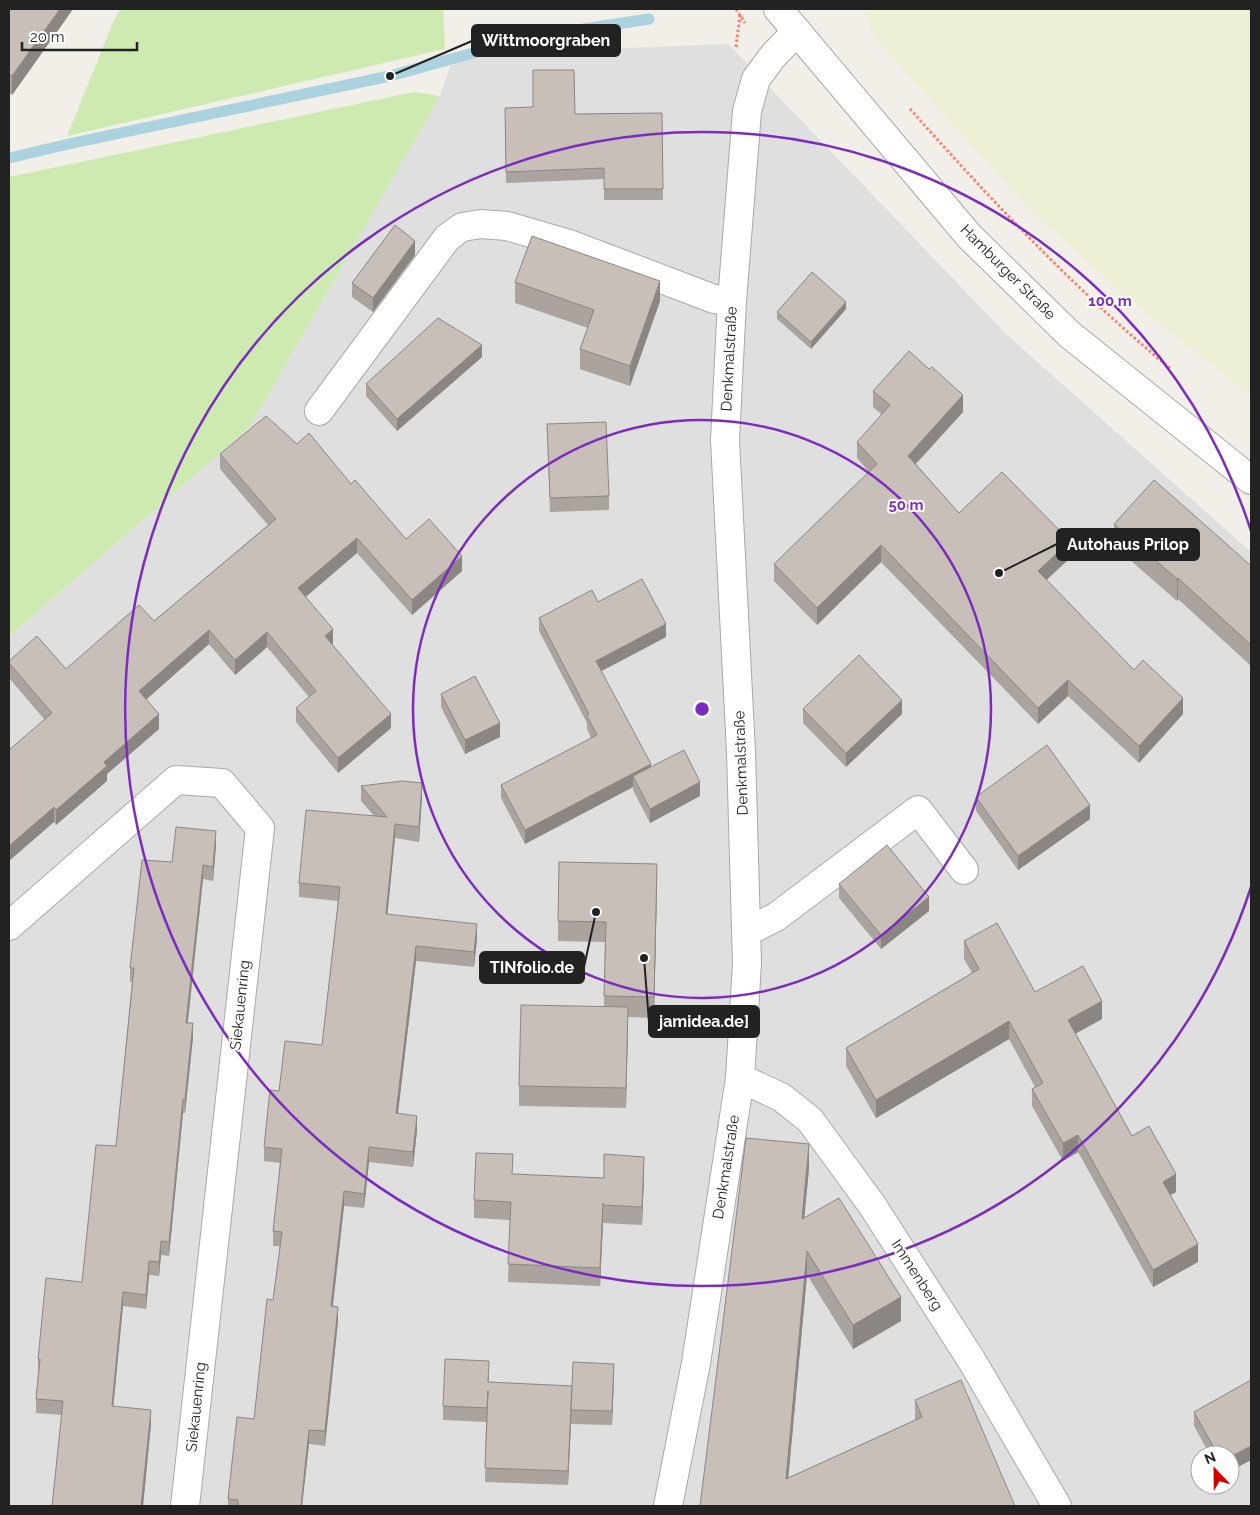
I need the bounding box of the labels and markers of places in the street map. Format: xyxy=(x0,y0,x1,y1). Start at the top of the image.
callout: Wittmoorgraben xyxy=(472,25,620,56)
callout: Autohaus Prilop xyxy=(1057,529,1199,560)
centre of rings xyxy=(693,700,711,718)
callout: TINfolio.de xyxy=(480,952,584,983)
callout: jamidea.de] xyxy=(649,1006,759,1037)

